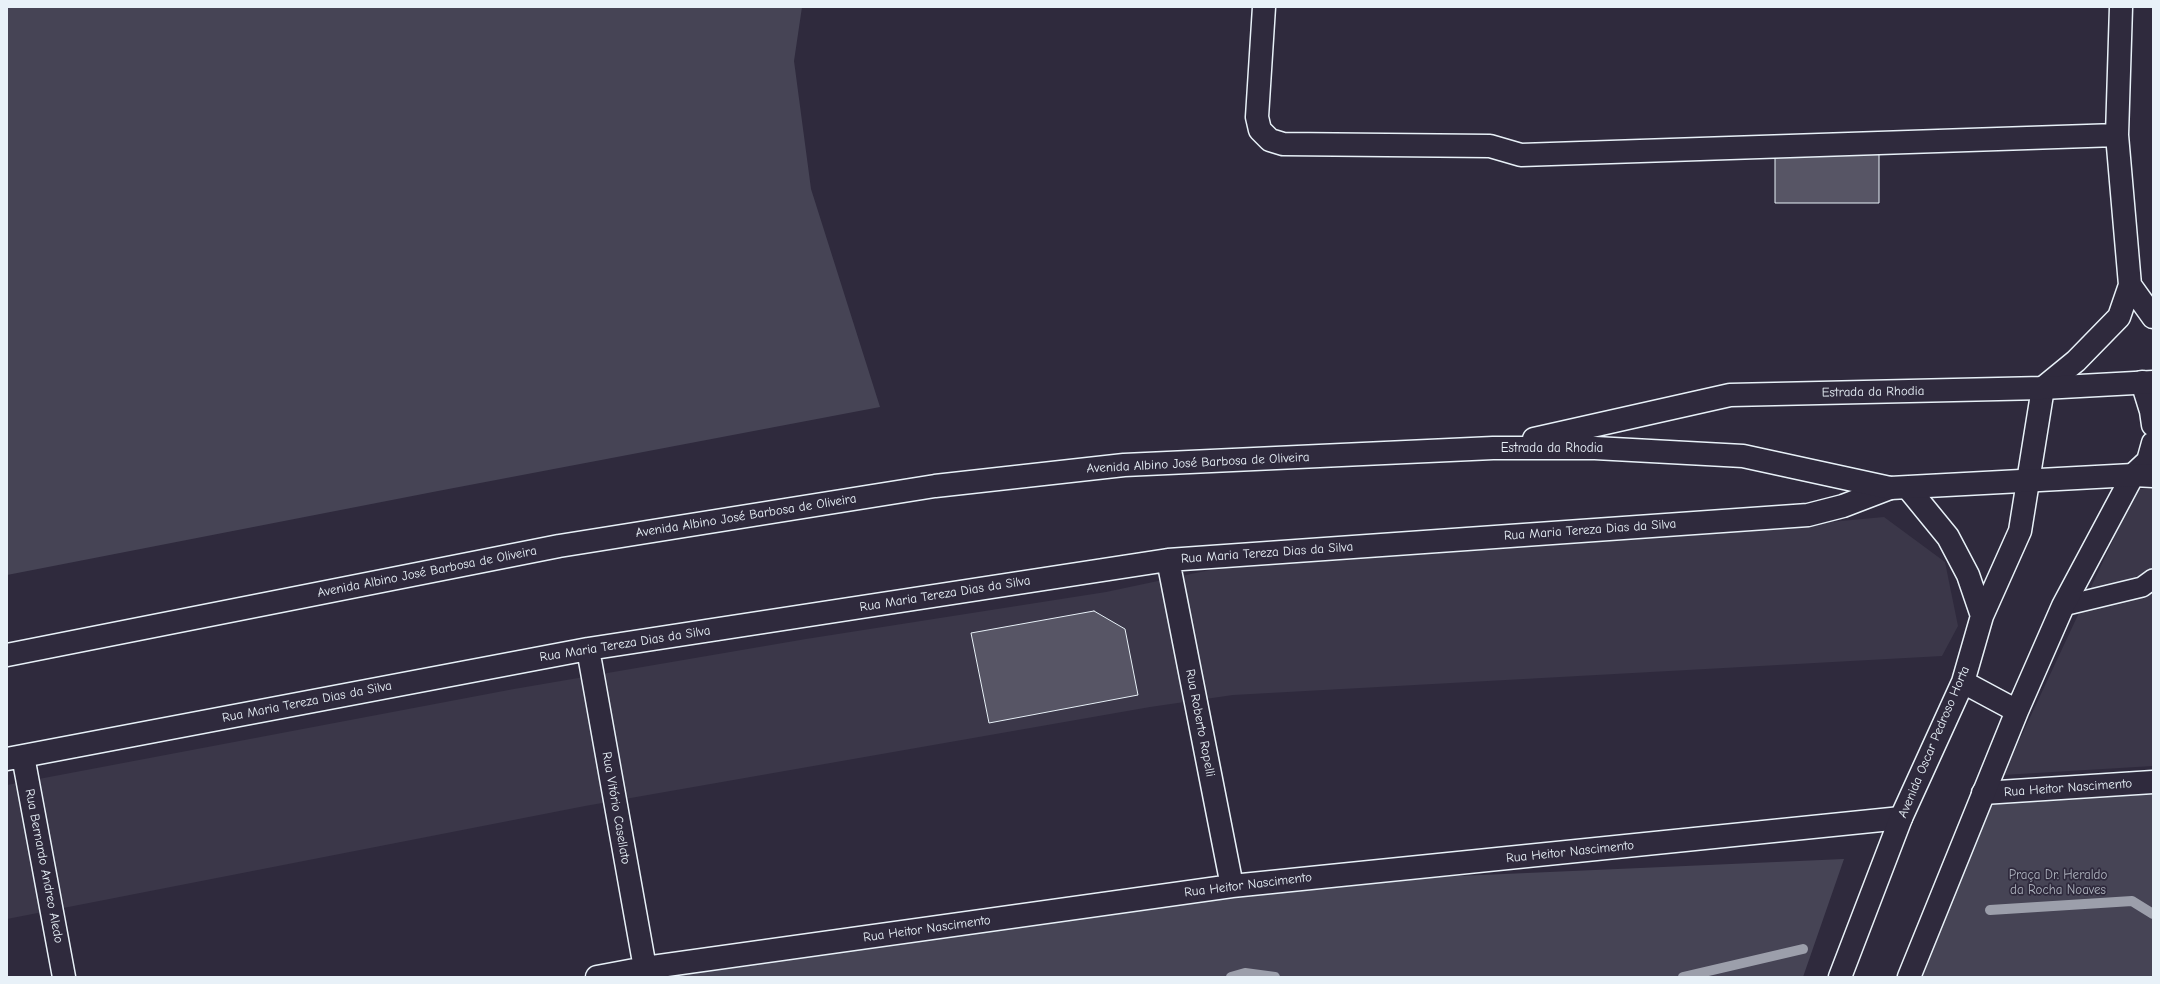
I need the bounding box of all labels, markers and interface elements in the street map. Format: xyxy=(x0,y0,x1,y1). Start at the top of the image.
street label: Estrada da Rhodia xyxy=(1822,383,1924,401)
street label: Estrada da Rhodia xyxy=(1501,440,1603,456)
street label: Avenida Albino José Barbosa de Oliveira xyxy=(1086,449,1310,477)
street label: Avenida Albino José Barbosa de Oliveira xyxy=(635,491,857,541)
street label: Rua Maria Tereza Dias da Silva xyxy=(1503,516,1677,544)
street label: Rua Maria Tereza Dias da Silva xyxy=(1180,539,1354,567)
street label: Avenida Albino José Barbosa de Oliveira xyxy=(316,543,538,601)
street label: Rua Maria Tereza Dias da Silva xyxy=(859,573,1031,615)
street label: Rua Maria Tereza Dias da Silva xyxy=(539,623,711,665)
street label: Avenida Oscar Pedroso Horta xyxy=(1895,664,1973,820)
street label: Rua Roberto Ropelli xyxy=(1182,668,1218,778)
street label: Rua Maria Tereza Dias da Silva xyxy=(221,678,393,726)
street label: Rua Vitório Casellato xyxy=(598,750,634,866)
street label: Rua Heitor Nascimento xyxy=(2003,776,2133,800)
street label: Rua Bernardo Andreo Aledo xyxy=(21,787,67,945)
street label: Rua Heitor Nascimento xyxy=(1505,838,1635,866)
park label: Praça Dr. Heraldo da Rocha Noaves xyxy=(2009,867,2107,898)
street label: Rua Heitor Nascimento xyxy=(1183,869,1313,901)
street label: Rua Heitor Nascimento xyxy=(862,912,992,946)

